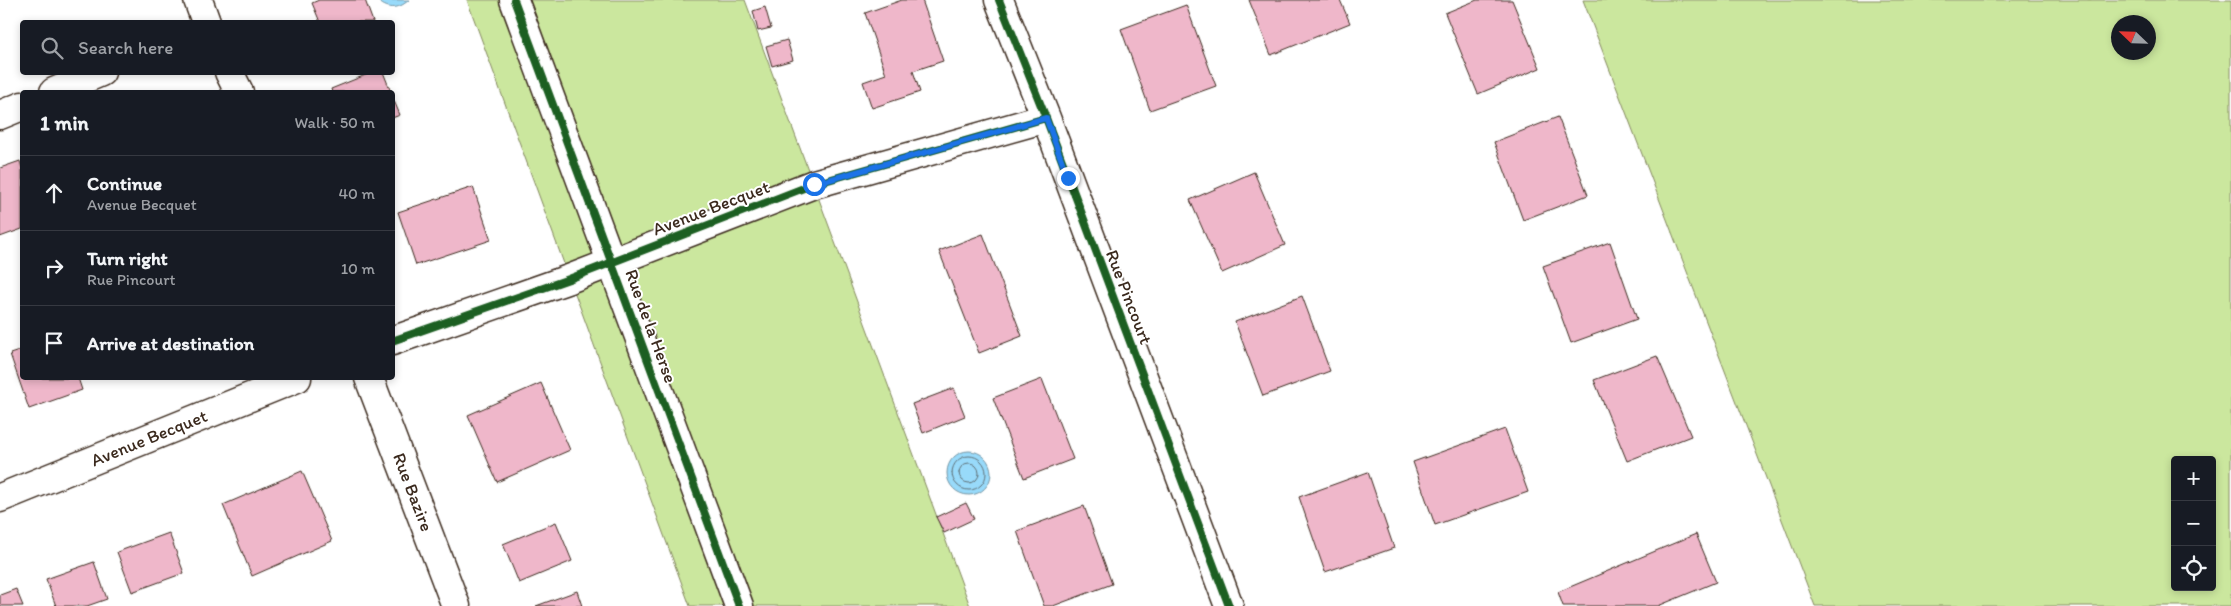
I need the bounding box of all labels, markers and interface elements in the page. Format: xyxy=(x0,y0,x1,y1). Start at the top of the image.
north arrow xyxy=(2111,15,2156,60)
search box xyxy=(20,20,395,75)
icon: search xyxy=(38,34,66,62)
text: Search here xyxy=(78,36,173,59)
text: 1 min xyxy=(40,110,89,135)
text: Walk · 50 m xyxy=(295,113,375,132)
route end xyxy=(1057,167,1080,190)
text: Continue xyxy=(87,172,162,195)
route start xyxy=(803,173,826,196)
street label: Avenue Becquet xyxy=(649,176,773,240)
icon: ahead xyxy=(40,179,68,207)
text: 40 m xyxy=(338,184,375,203)
text: Avenue Becquet xyxy=(87,195,197,214)
text: Turn right xyxy=(87,247,168,270)
street label: Rue Pincourt xyxy=(1101,247,1157,348)
icon: right xyxy=(40,254,68,282)
text: 10 m xyxy=(341,259,375,278)
street label: Rue de la Herse xyxy=(620,266,682,386)
text: Rue Pincourt xyxy=(87,270,176,289)
icon: arrive xyxy=(40,329,68,357)
text: Arrive at destination xyxy=(87,332,254,355)
street label: Avenue Becquet xyxy=(88,405,211,471)
street label: Rue Bazire xyxy=(388,450,438,534)
map controls xyxy=(2171,456,2216,591)
button: + xyxy=(2171,456,2216,501)
button: − xyxy=(2171,501,2216,546)
button: locate xyxy=(2171,546,2216,591)

